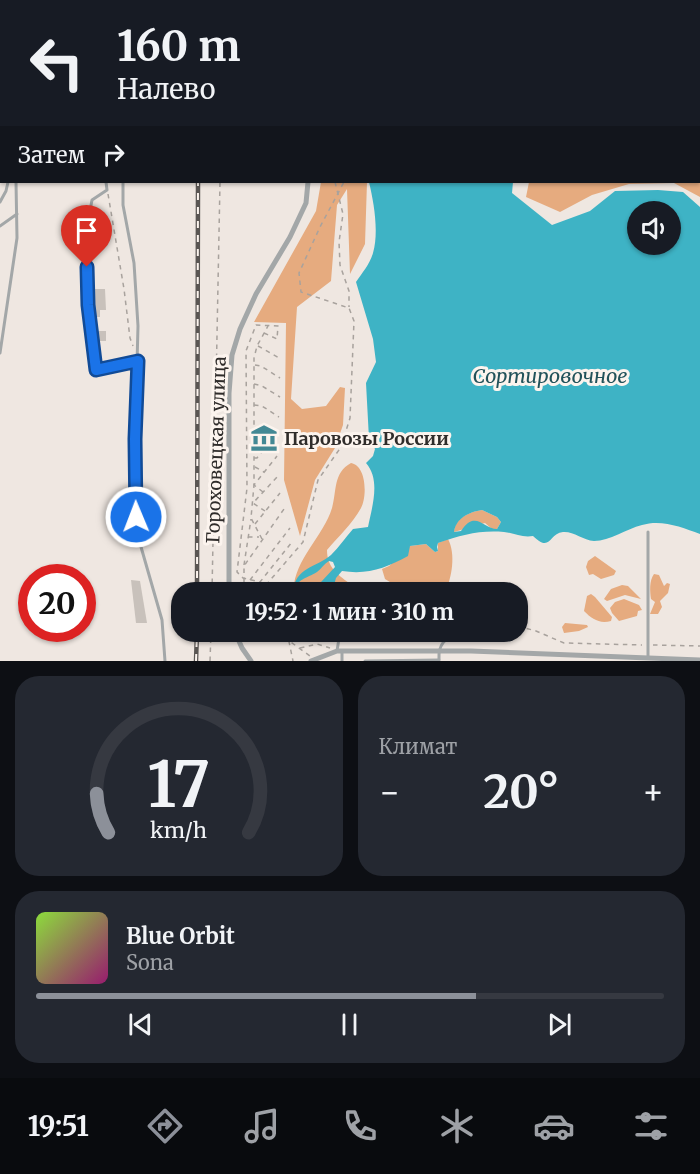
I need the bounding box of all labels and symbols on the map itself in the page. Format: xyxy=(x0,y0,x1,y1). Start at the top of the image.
pin xyxy=(61,205,112,267)
street label: Гороховецкая улица xyxy=(201,356,231,544)
water label: Сортировочное xyxy=(472,363,628,388)
museum icon: Паровозы России xyxy=(249,423,279,453)
place label: Паровозы России xyxy=(284,427,449,450)
position arrow xyxy=(104,485,168,549)
speed limit sign: 20 xyxy=(18,564,96,642)

